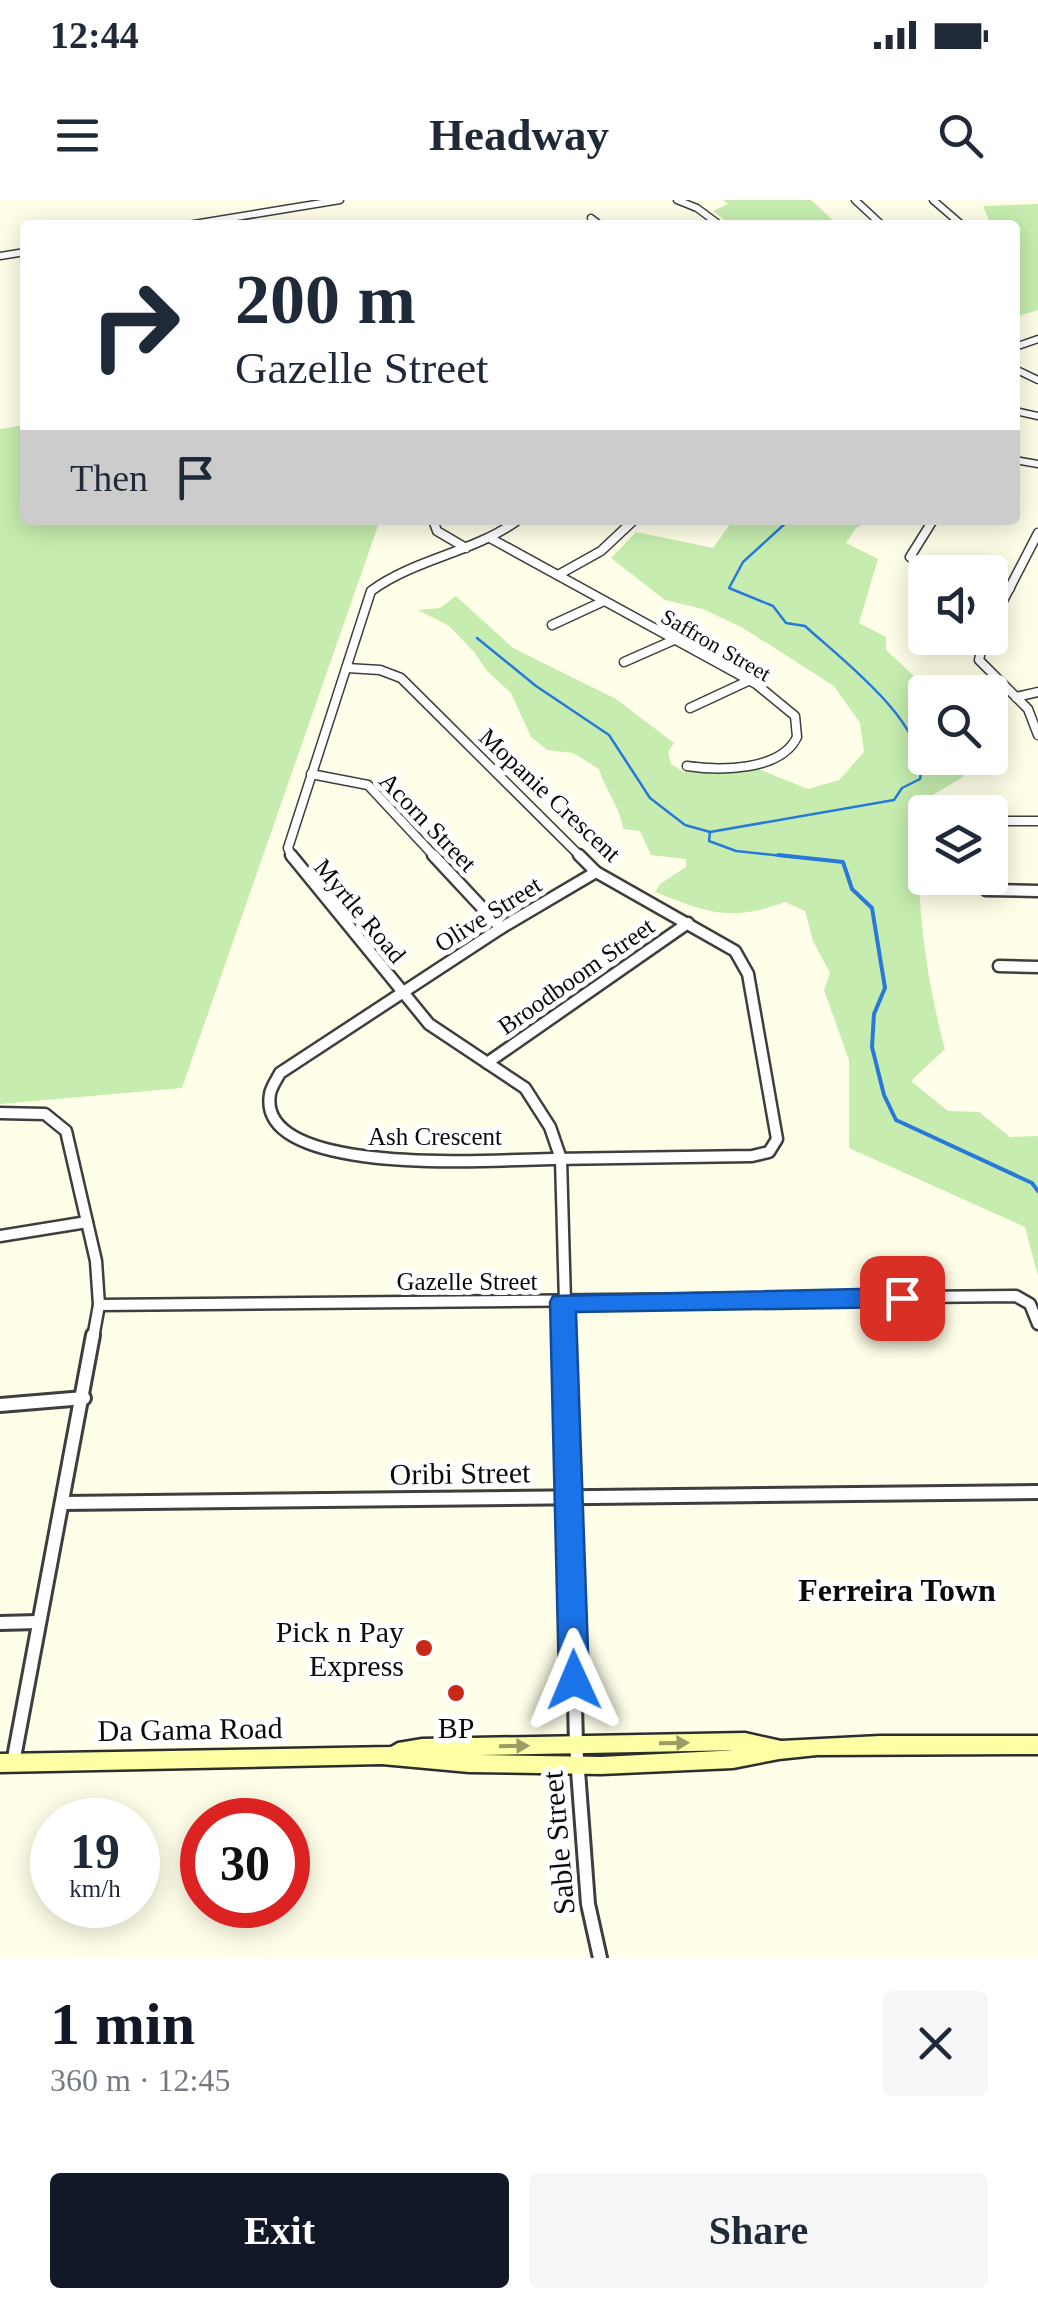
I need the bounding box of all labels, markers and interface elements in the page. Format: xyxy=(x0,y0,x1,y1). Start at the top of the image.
text: 12:44 xyxy=(50,14,139,56)
icon: menu xyxy=(50,108,105,163)
icon: search xyxy=(933,108,988,163)
text: Headway xyxy=(429,110,609,160)
icon: right xyxy=(70,260,200,390)
text: 200 m xyxy=(235,261,416,338)
text: Gazelle Street xyxy=(235,343,489,393)
icon: arrive xyxy=(168,450,223,505)
text: Then xyxy=(70,457,148,499)
map controls xyxy=(908,555,1008,895)
button: sound xyxy=(908,555,1008,655)
street label: Saffron Street xyxy=(657,604,775,686)
button: search xyxy=(908,675,1008,775)
street label: Mopanie Crescent xyxy=(474,723,626,867)
street label: Acorn Street xyxy=(374,767,482,877)
button: layers xyxy=(908,795,1008,895)
street label: Myrtle Road xyxy=(309,854,411,969)
street label: Olive Street xyxy=(430,871,546,957)
street label: Broodboom Street xyxy=(493,912,659,1040)
street label: Ash Crescent xyxy=(368,1123,502,1150)
pin xyxy=(860,1256,945,1341)
street label: Gazelle Street xyxy=(397,1268,537,1295)
icon: arrive xyxy=(875,1271,930,1326)
street label: Oribi Street xyxy=(389,1455,531,1491)
district label: Ferreira Town xyxy=(798,1572,996,1608)
place label: Pick n Pay Express xyxy=(276,1615,404,1682)
position arrow xyxy=(522,1628,626,1732)
marker: Pick n Pay Express xyxy=(413,1637,435,1659)
marker: BP xyxy=(445,1682,467,1704)
street label: Da Gama Road xyxy=(97,1711,283,1747)
place label: BP xyxy=(438,1711,474,1744)
one-way arrow xyxy=(658,1734,690,1750)
one-way arrow xyxy=(498,1737,530,1753)
street label: Sable Street xyxy=(535,1769,581,1916)
speed limit sign: 30 xyxy=(180,1798,310,1928)
text: 19 xyxy=(70,1823,120,1879)
text: km/h xyxy=(69,1875,121,1902)
text: 1 min xyxy=(50,1991,195,2057)
button: close xyxy=(883,1991,988,2096)
text: 360 m · 12:45 xyxy=(50,2062,230,2098)
button: Exit xyxy=(50,2173,509,2288)
button: Share xyxy=(529,2173,988,2288)

